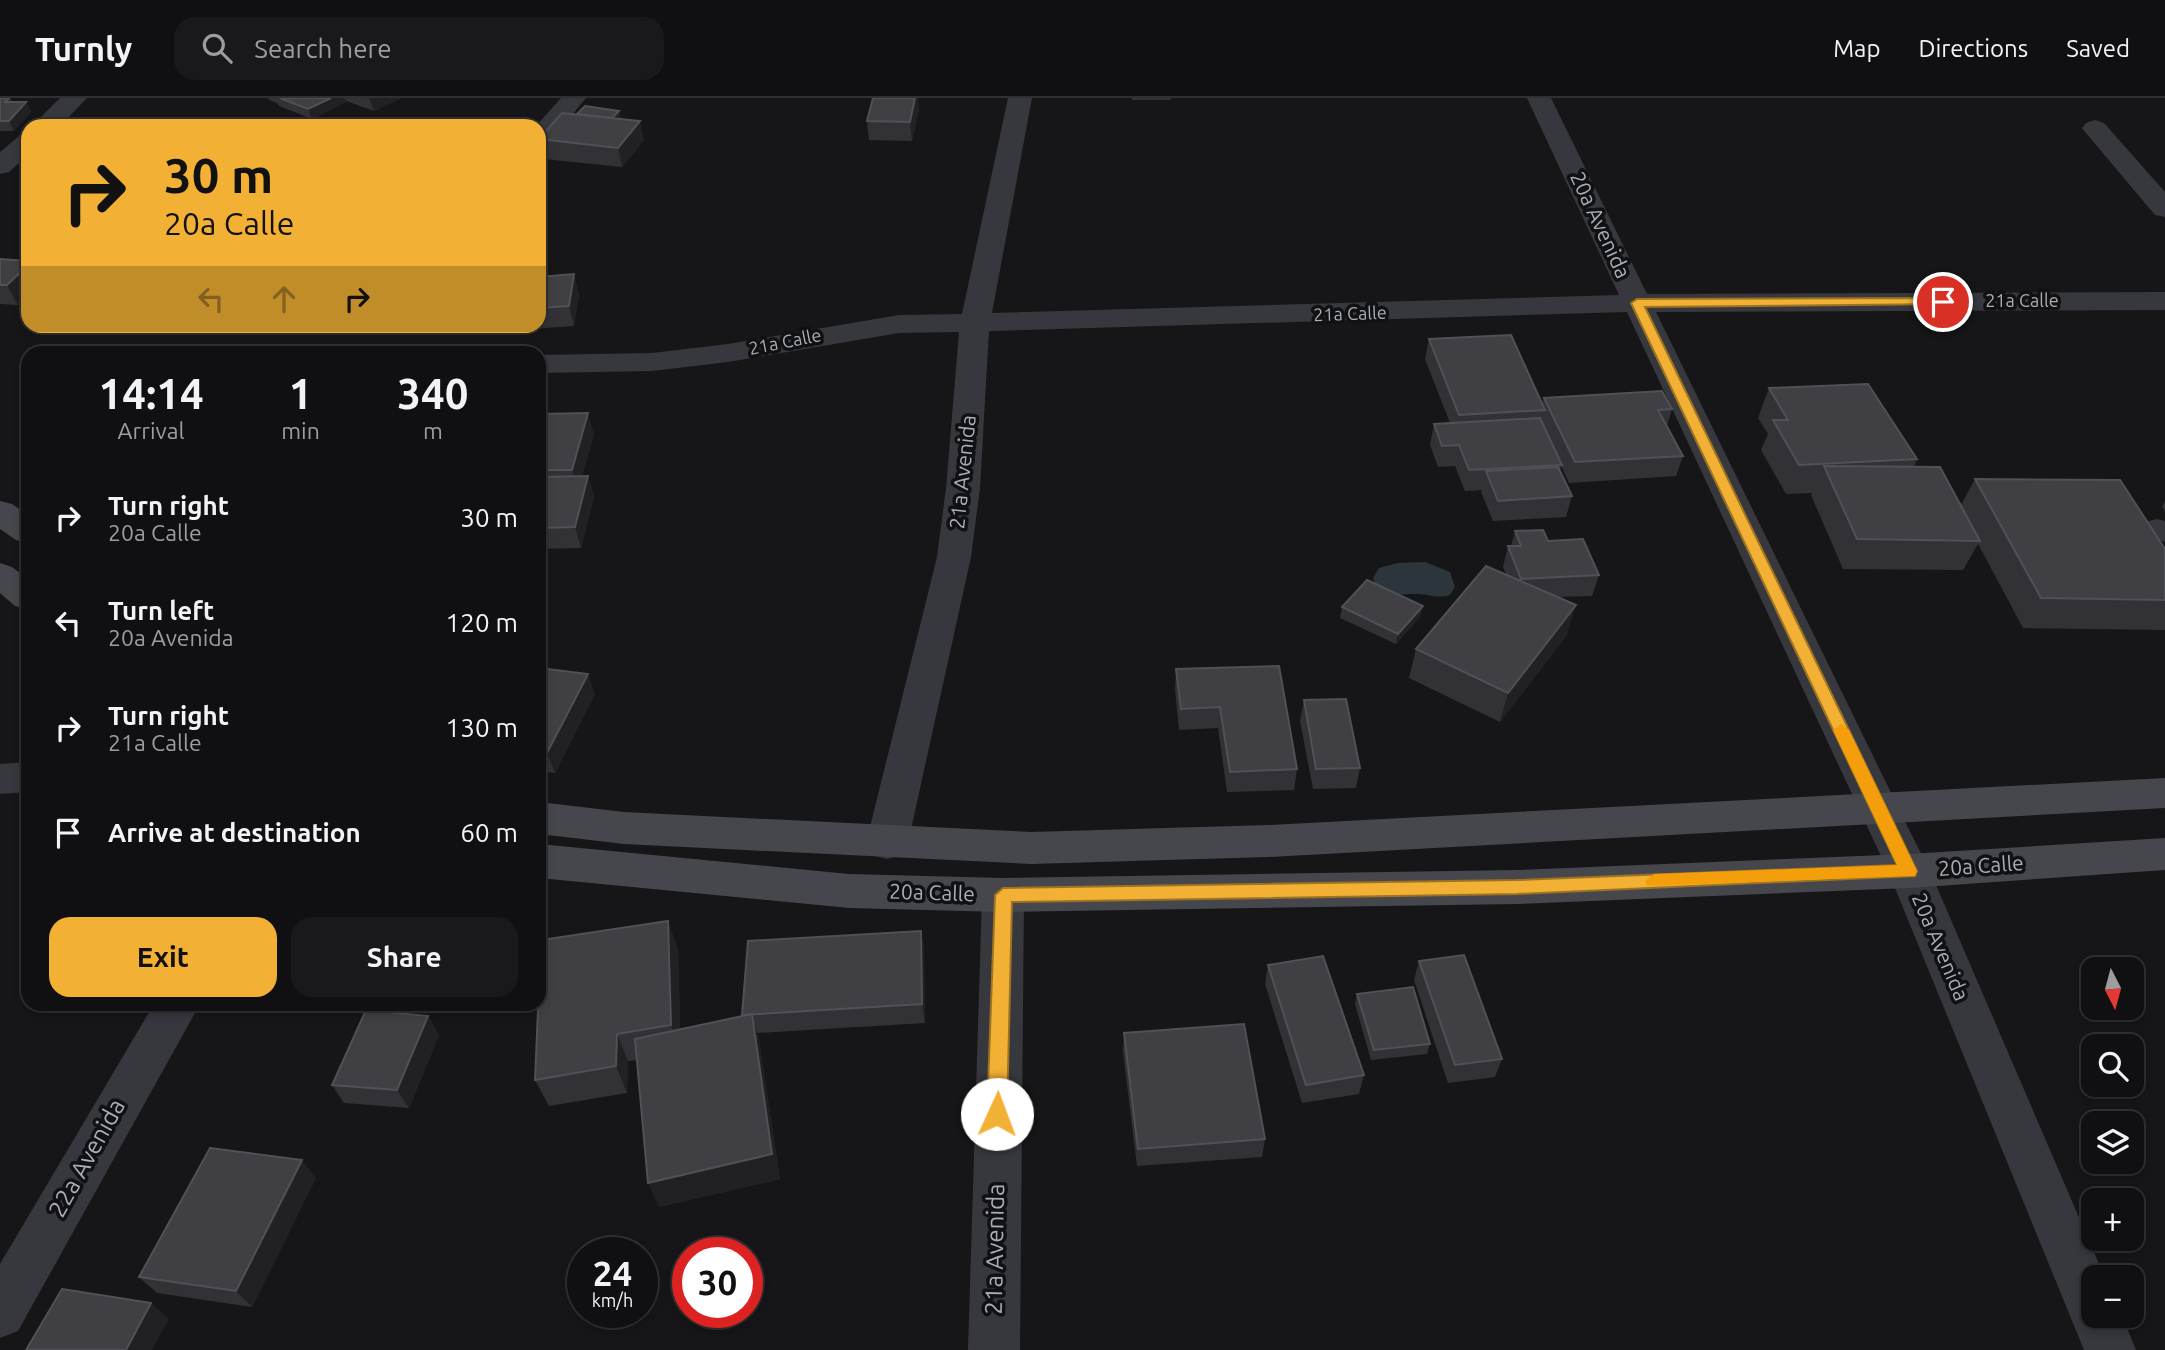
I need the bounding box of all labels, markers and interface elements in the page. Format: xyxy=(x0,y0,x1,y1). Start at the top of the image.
search box xyxy=(174,17,664,80)
icon: search xyxy=(198,29,236,67)
text: Turnly xyxy=(35,30,132,67)
text: Search here xyxy=(254,34,392,63)
text: Map xyxy=(1833,35,1880,62)
text: Directions xyxy=(1918,35,2028,62)
text: Saved xyxy=(2066,35,2130,62)
icon: right xyxy=(49,147,140,238)
text: 30 m xyxy=(164,147,273,202)
street label: 20a Avenida xyxy=(1566,168,1636,282)
text: 20a Calle xyxy=(164,205,294,241)
pin xyxy=(1913,272,1973,332)
icon: left xyxy=(192,280,230,318)
icon: ahead xyxy=(265,280,303,318)
icon: right xyxy=(338,280,376,318)
icon: arrive xyxy=(1924,283,1962,321)
street label: 21a Calle xyxy=(1985,290,2059,310)
street label: 21a Calle xyxy=(1313,302,1387,324)
street label: 21a Calle xyxy=(747,324,823,358)
text: 14:14 xyxy=(99,370,204,417)
text: 1 xyxy=(289,370,312,417)
text: 340 xyxy=(397,370,468,417)
street label: 21a Avenida xyxy=(944,414,980,530)
text: Arrival xyxy=(118,418,185,443)
text: min xyxy=(281,418,320,443)
text: m xyxy=(423,418,443,443)
text: Turn right xyxy=(108,491,229,520)
icon: right xyxy=(49,499,87,537)
text: 30 m xyxy=(460,503,518,532)
text: 20a Calle xyxy=(108,520,202,545)
text: Turn left xyxy=(108,596,214,625)
icon: left xyxy=(49,604,87,642)
text: 120 m xyxy=(446,608,518,637)
text: 20a Avenida xyxy=(108,625,234,650)
text: Turn right xyxy=(108,701,229,730)
icon: right xyxy=(49,709,87,747)
text: 130 m xyxy=(446,713,518,742)
text: 21a Calle xyxy=(108,730,202,755)
icon: arrive xyxy=(49,814,87,852)
text: Arrive at destination xyxy=(108,818,361,847)
text: 60 m xyxy=(460,818,518,847)
street label: 20a Calle xyxy=(1937,850,2024,880)
street label: 20a Calle xyxy=(889,879,975,905)
street label: 20a Avenida xyxy=(1907,889,1974,1004)
button: Exit xyxy=(49,917,277,997)
button: Share xyxy=(291,917,518,997)
north arrow xyxy=(2081,957,2144,1020)
map controls xyxy=(2081,957,2144,1328)
button: search xyxy=(2081,1034,2144,1097)
position arrow xyxy=(960,1077,1034,1151)
street label: 22a Avenida xyxy=(43,1094,130,1222)
button: layers xyxy=(2081,1111,2144,1174)
street label: 21a Avenida xyxy=(980,1183,1009,1315)
button: + xyxy=(2081,1188,2144,1251)
speed limit sign: 30 xyxy=(672,1237,763,1328)
text: 24 xyxy=(593,1253,632,1293)
button: − xyxy=(2081,1265,2144,1328)
text: km/h xyxy=(592,1290,633,1310)

